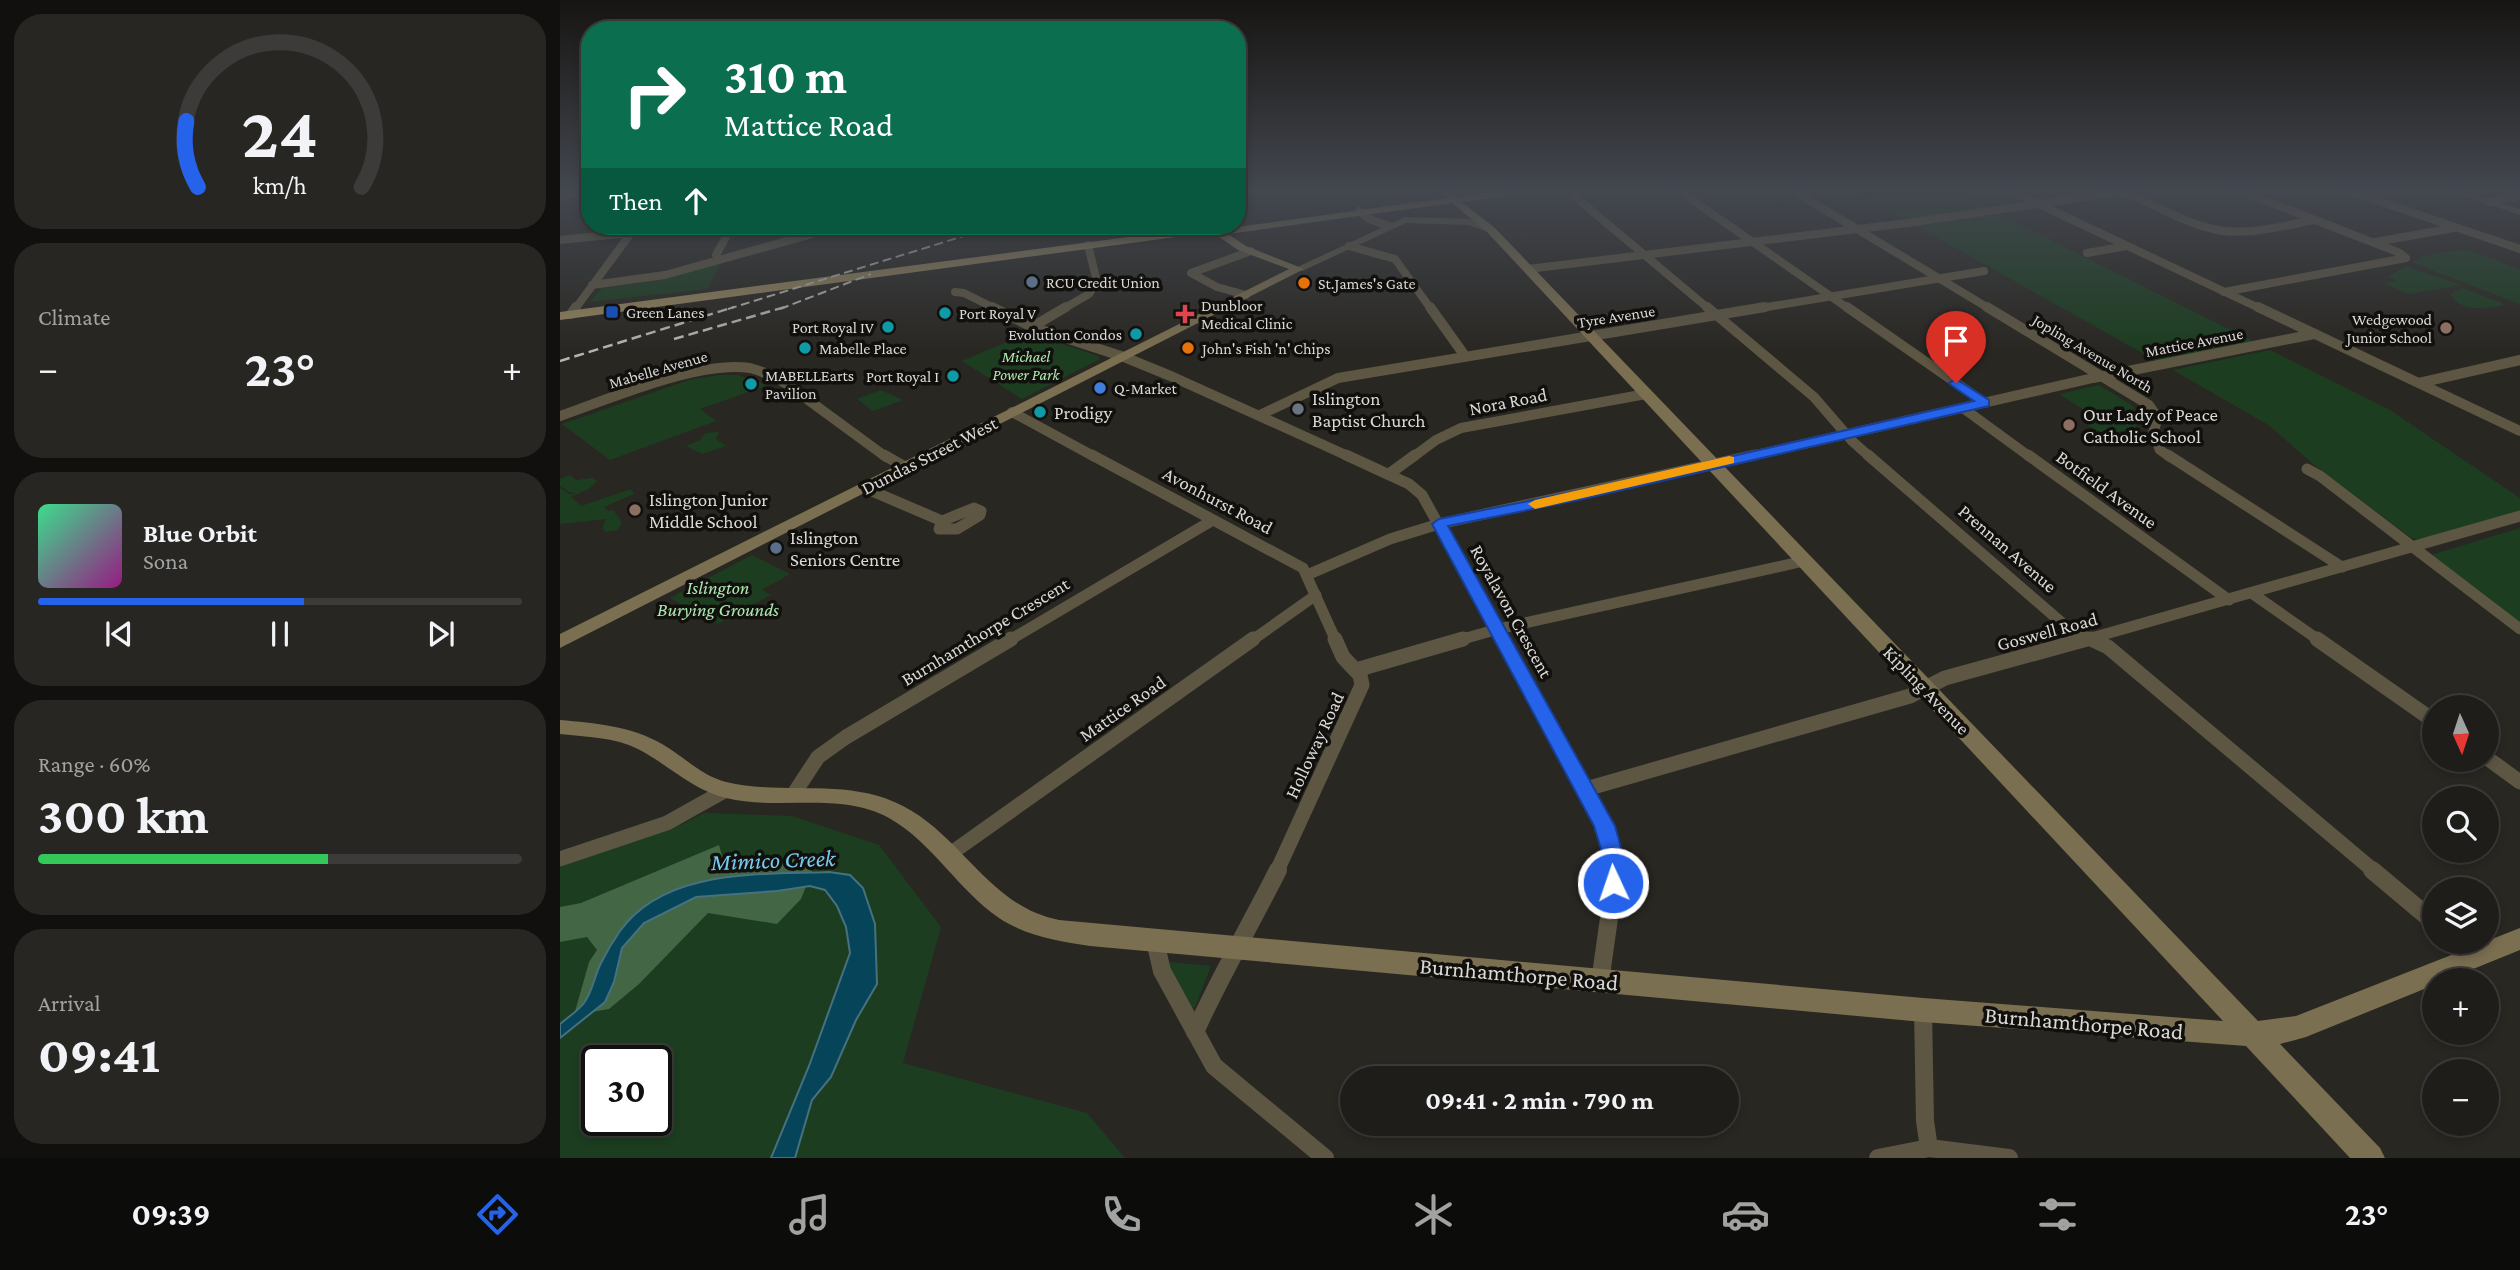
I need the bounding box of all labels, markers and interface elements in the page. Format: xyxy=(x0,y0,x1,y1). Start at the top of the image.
icon: right xyxy=(609,49,700,140)
text: 310 m xyxy=(724,49,847,104)
text: 24 xyxy=(242,93,318,174)
text: Mattice Road xyxy=(724,107,893,143)
text: km/h xyxy=(253,172,307,199)
icon: ahead xyxy=(677,182,715,220)
text: Then xyxy=(609,187,663,216)
marker: RCU Credit Union xyxy=(1024,274,1040,290)
place label: RCU Credit Union xyxy=(1046,274,1160,291)
marker: St.James's Gate xyxy=(1296,275,1312,291)
place label: St.James's Gate xyxy=(1318,275,1415,293)
place label: Dunbloor Medical Clinic xyxy=(1201,297,1293,332)
street label: Tyre Avenue xyxy=(1576,302,1656,332)
text: Climate xyxy=(38,304,110,330)
marker: Green Lanes xyxy=(604,304,620,320)
place label: Green Lanes xyxy=(626,304,704,321)
marker: Dunbloor Medical Clinic xyxy=(1175,304,1195,324)
marker: Port Royal V xyxy=(937,305,953,321)
place label: Port Royal V xyxy=(959,305,1037,323)
street label: Jopling Avenue North xyxy=(2027,310,2156,397)
pin xyxy=(1926,311,1986,383)
place label: Wedgewood Junior School xyxy=(2345,311,2433,347)
place label: Port Royal IV xyxy=(792,319,875,337)
marker: Port Royal IV xyxy=(880,319,896,335)
marker: Wedgewood Junior School xyxy=(2438,320,2454,336)
icon: arrive xyxy=(1937,322,1975,360)
street label: Mattice Avenue xyxy=(2144,325,2244,360)
place label: Evolution Condos xyxy=(1008,326,1122,343)
marker: Evolution Condos xyxy=(1128,326,1144,342)
text: 23° xyxy=(244,339,316,397)
marker: Mabelle Place xyxy=(797,340,813,356)
place label: Mabelle Place xyxy=(819,340,907,357)
marker: John's Fish 'n' Chips xyxy=(1180,340,1196,356)
place label: John's Fish 'n' Chips xyxy=(1200,340,1330,358)
text: − xyxy=(38,347,58,389)
text: + xyxy=(502,347,522,389)
street label: Mabelle Avenue xyxy=(607,347,709,392)
park label: Michael Power Park xyxy=(992,348,1061,383)
place label: MABELLEarts Pavilion xyxy=(765,367,854,402)
place label: Port Royal I xyxy=(866,368,939,386)
marker: Port Royal I xyxy=(945,368,961,384)
marker: MABELLEarts Pavilion xyxy=(743,376,759,392)
marker: Q-Market xyxy=(1092,380,1108,396)
place label: Q-Market xyxy=(1114,380,1177,397)
street label: Nora Road xyxy=(1467,384,1549,419)
place label: Islington Baptist Church xyxy=(1312,388,1426,431)
marker: Islington Baptist Church xyxy=(1290,401,1306,417)
place label: Prodigy xyxy=(1054,402,1112,423)
marker: Prodigy xyxy=(1032,404,1048,420)
place label: Our Lady of Peace Catholic School xyxy=(2083,404,2218,447)
street label: Dundas Street West xyxy=(858,412,1001,499)
marker: Our Lady of Peace Catholic School xyxy=(2061,417,2077,433)
street label: Botfield Avenue xyxy=(2052,446,2161,533)
street label: Avonhurst Road xyxy=(1159,463,1276,538)
place label: Islington Junior Middle School xyxy=(649,489,768,532)
street label: Prennan Avenue xyxy=(1954,500,2061,597)
marker: Islington Junior Middle School xyxy=(627,502,643,518)
text: Blue Orbit xyxy=(143,519,257,548)
place label: Islington Seniors Centre xyxy=(790,527,900,570)
marker: Islington Seniors Centre xyxy=(768,540,784,556)
street label: Royalavon Crescent xyxy=(1466,541,1557,682)
text: Sona xyxy=(143,548,188,574)
street label: Burnhamthorpe Crescent xyxy=(897,573,1074,690)
park label: Islington Burying Grounds xyxy=(657,577,779,620)
street label: Goswell Road xyxy=(1995,608,2100,655)
icon: previous xyxy=(100,615,138,653)
icon: pause xyxy=(261,615,299,653)
icon: next xyxy=(422,615,460,653)
street label: Kipling Avenue xyxy=(1879,642,1974,739)
street label: Mattice Road xyxy=(1075,671,1169,746)
street label: Holloway Road xyxy=(1281,689,1348,802)
north arrow xyxy=(2422,695,2499,772)
map controls xyxy=(2422,695,2499,1136)
text: Range · 60% xyxy=(38,751,151,777)
text: 300 km xyxy=(38,786,209,844)
button: search xyxy=(2422,786,2499,863)
water label: Mimico Creek xyxy=(709,844,837,875)
position arrow xyxy=(1576,846,1650,920)
button: layers xyxy=(2422,877,2499,954)
street label: Burnhamthorpe Road xyxy=(1419,952,1619,996)
button: + xyxy=(2422,968,2499,1045)
text: Arrival xyxy=(38,990,101,1016)
street label: Burnhamthorpe Road xyxy=(1984,1001,2184,1045)
text: 09:41 xyxy=(38,1025,160,1083)
speed limit sign: 30 xyxy=(581,1045,672,1136)
button: − xyxy=(2422,1059,2499,1136)
text: 09:41 · 2 min · 790 m xyxy=(1425,1086,1654,1115)
icon: directions xyxy=(473,1190,522,1239)
icon: music xyxy=(785,1190,834,1239)
icon: phone xyxy=(1097,1190,1146,1239)
icon: climate xyxy=(1409,1190,1458,1239)
icon: car xyxy=(1721,1190,1770,1239)
icon: filters xyxy=(2033,1190,2082,1239)
text: 09:39 xyxy=(131,1196,210,1232)
text: 23° xyxy=(2345,1196,2389,1232)

